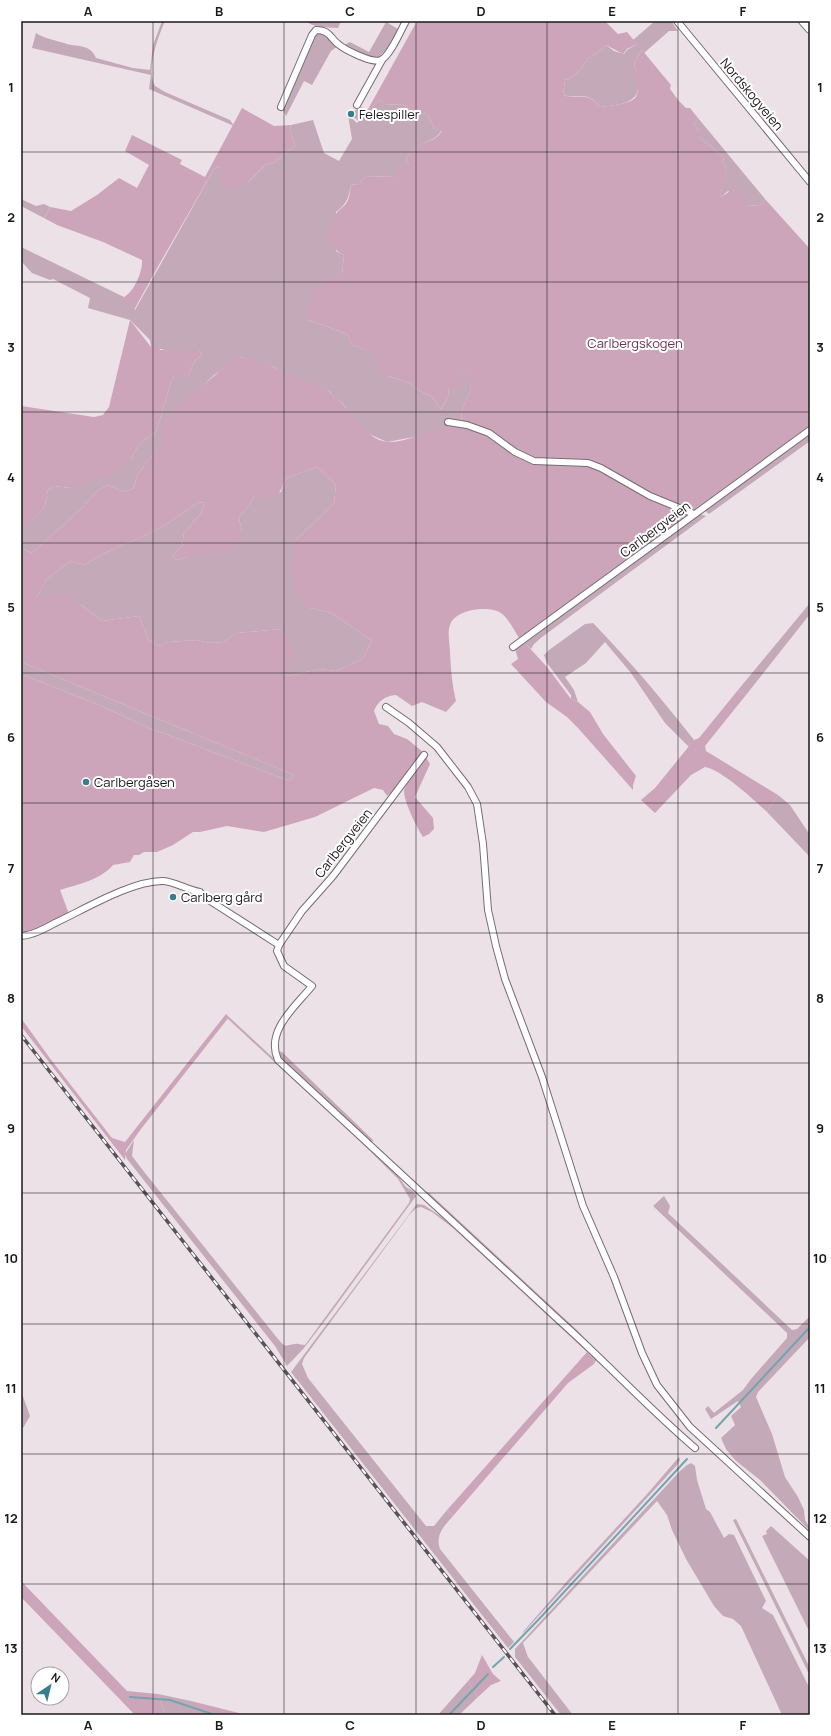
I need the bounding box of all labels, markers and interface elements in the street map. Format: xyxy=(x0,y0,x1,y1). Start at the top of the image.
text: A xyxy=(84,2,93,20)
text: B xyxy=(215,2,223,20)
text: C xyxy=(345,2,355,20)
text: D xyxy=(476,2,486,20)
text: E xyxy=(608,2,616,20)
text: F xyxy=(740,2,747,20)
street label: Nordskogveien xyxy=(716,54,788,134)
text: 1 xyxy=(8,78,14,96)
text: 1 xyxy=(817,78,823,96)
place label: Felespiller xyxy=(359,105,420,123)
marker: Felespiller xyxy=(346,109,356,119)
text: 2 xyxy=(7,208,15,226)
text: 2 xyxy=(816,208,824,226)
park label: Carlbergskogen xyxy=(587,334,683,352)
text: 3 xyxy=(7,338,15,356)
text: 3 xyxy=(816,338,824,356)
text: 4 xyxy=(7,468,15,486)
text: 4 xyxy=(816,468,824,486)
street label: Carlbergveien xyxy=(616,497,694,561)
text: 5 xyxy=(7,598,15,616)
text: 5 xyxy=(816,598,824,616)
text: 6 xyxy=(7,728,15,746)
text: 6 xyxy=(816,728,824,746)
place label: Carlbergåsen xyxy=(94,773,175,791)
marker: Carlbergåsen xyxy=(81,777,91,787)
street label: Carlbergveien xyxy=(310,804,376,882)
text: 7 xyxy=(8,859,15,877)
text: 7 xyxy=(817,859,824,877)
place label: Carlberg gård xyxy=(181,888,262,906)
marker: Carlberg gård xyxy=(168,892,178,902)
text: 8 xyxy=(7,989,15,1007)
text: 8 xyxy=(816,989,824,1007)
text: 9 xyxy=(7,1119,15,1137)
text: 9 xyxy=(816,1119,824,1137)
text: 10 xyxy=(4,1249,18,1267)
text: 10 xyxy=(813,1249,827,1267)
text: 11 xyxy=(5,1379,17,1397)
text: 11 xyxy=(814,1379,826,1397)
text: 12 xyxy=(4,1509,18,1527)
text: 12 xyxy=(813,1509,827,1527)
text: 13 xyxy=(4,1639,18,1657)
text: 13 xyxy=(813,1639,827,1657)
north arrow xyxy=(30,1666,70,1706)
text: N xyxy=(48,1669,64,1686)
text: A xyxy=(84,1716,93,1734)
text: B xyxy=(215,1716,223,1734)
text: C xyxy=(345,1716,355,1734)
text: D xyxy=(476,1716,486,1734)
text: E xyxy=(608,1716,616,1734)
text: F xyxy=(740,1716,747,1734)

